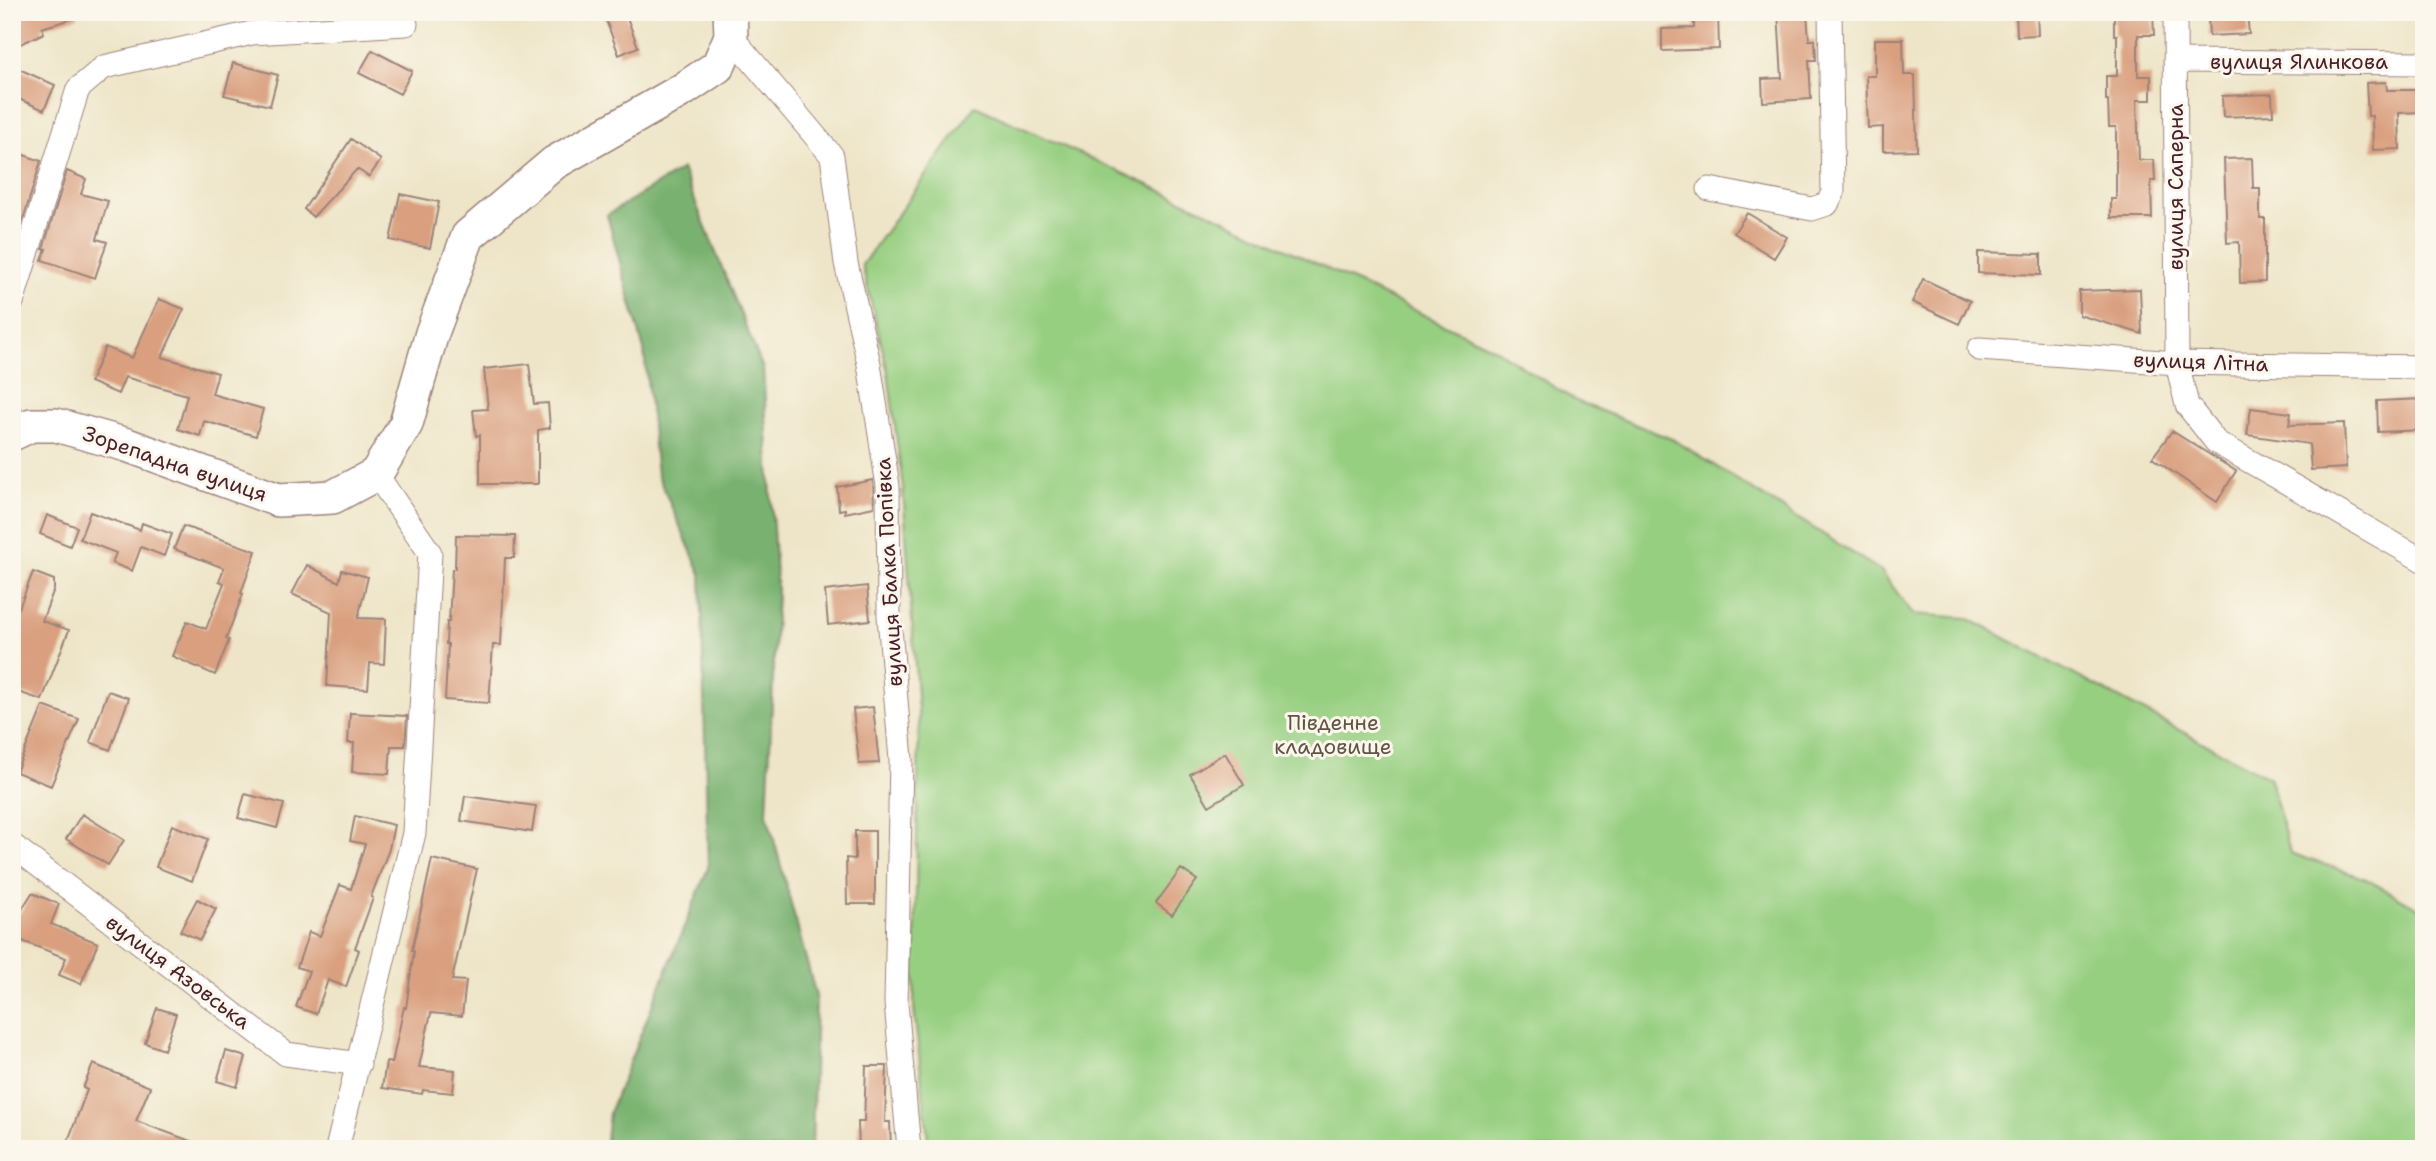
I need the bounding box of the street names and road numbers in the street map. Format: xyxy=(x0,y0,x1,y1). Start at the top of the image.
street label: вулиця Ялинкова xyxy=(2210,48,2388,76)
street label: вулиця Саперна xyxy=(2162,104,2190,270)
street label: вулиця Літна xyxy=(2133,346,2269,378)
street label: Зорепадна вулиця xyxy=(79,419,271,509)
street label: вулиця Балка Попівка xyxy=(869,457,909,687)
street label: вулиця Азовська xyxy=(100,908,256,1036)

